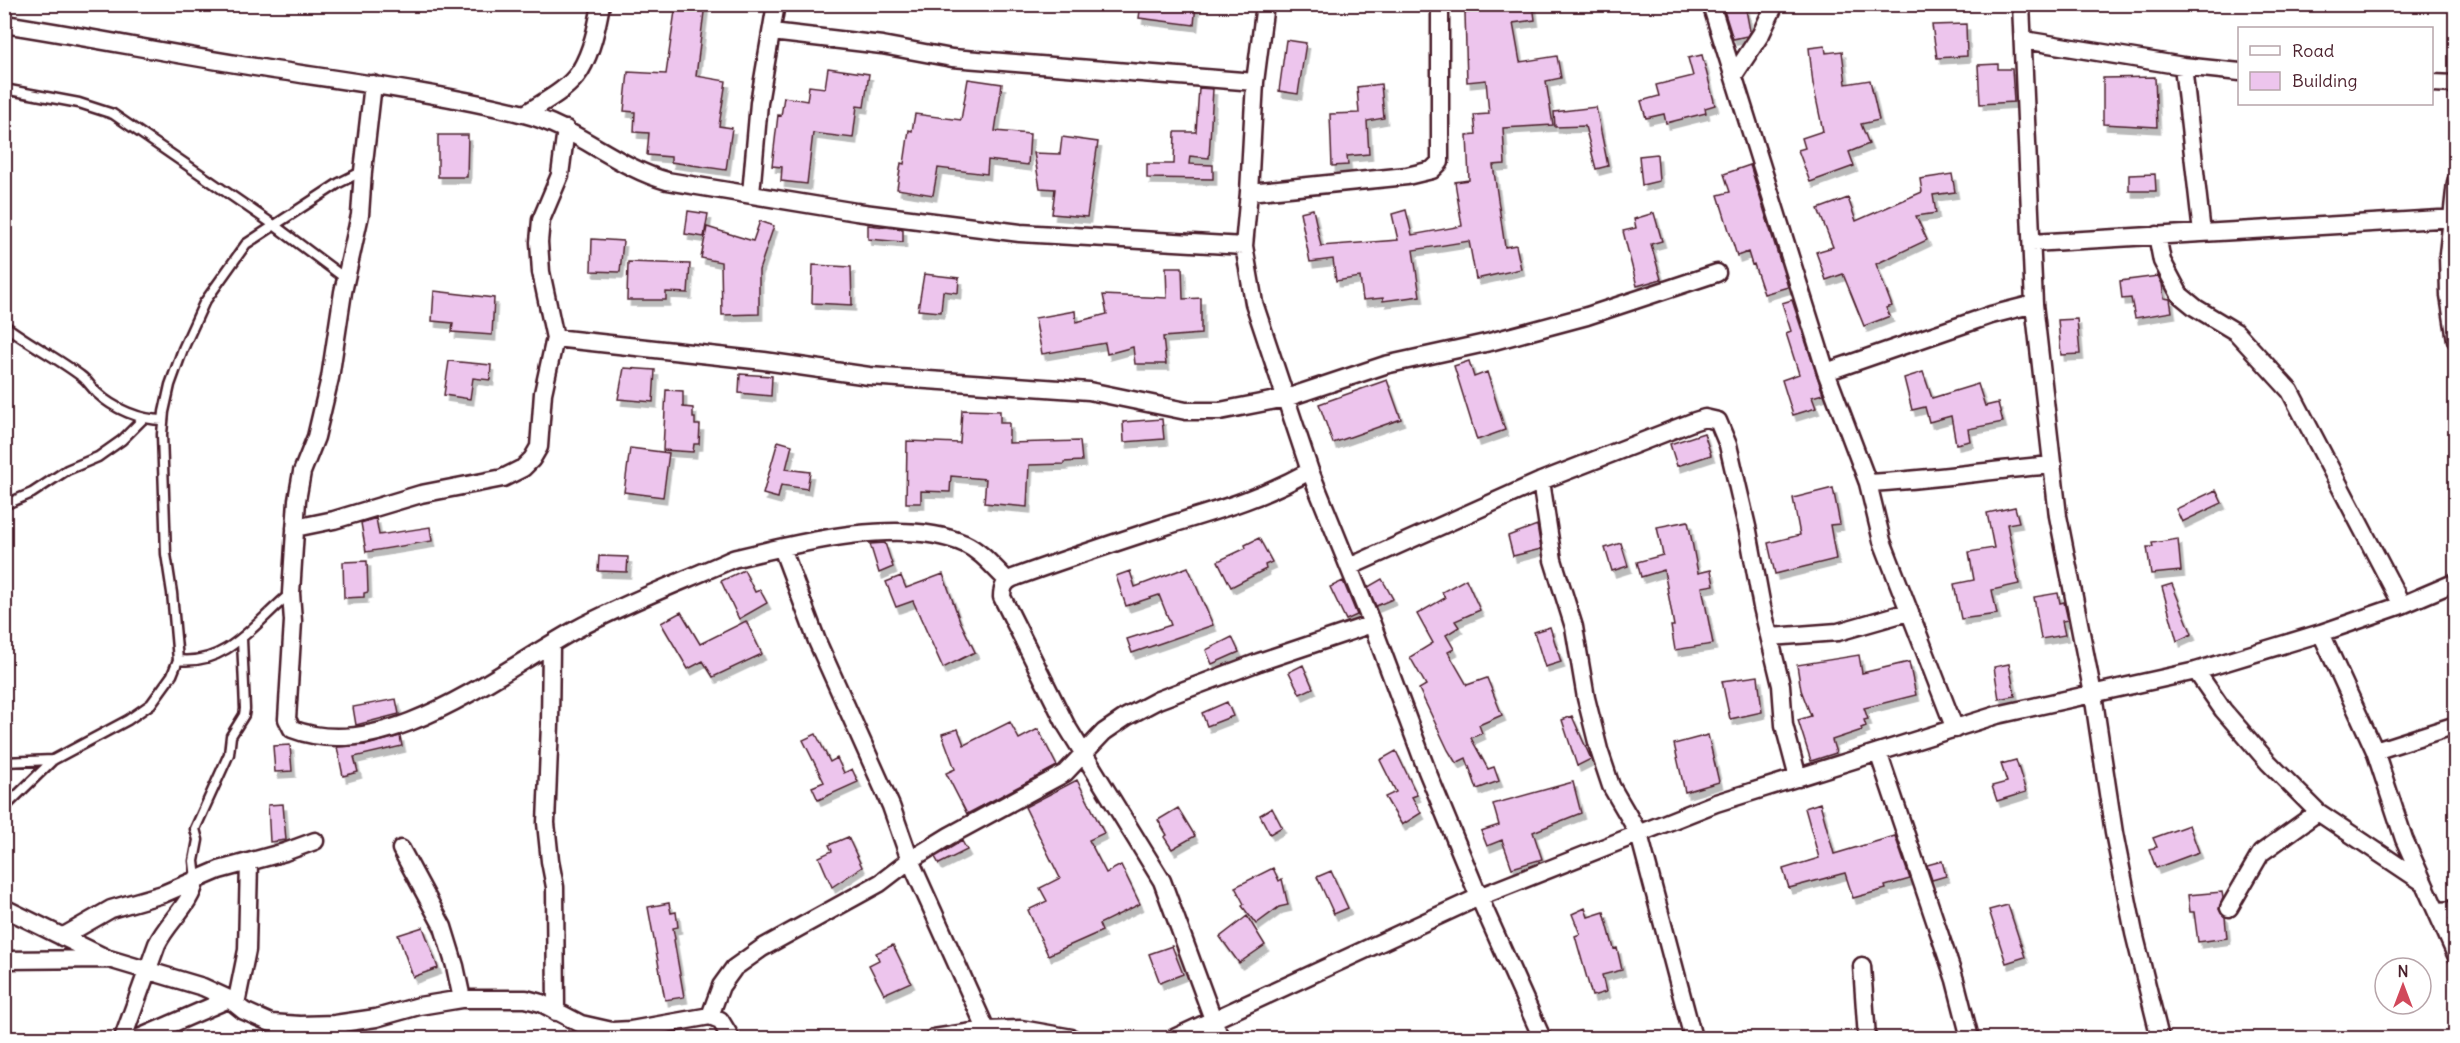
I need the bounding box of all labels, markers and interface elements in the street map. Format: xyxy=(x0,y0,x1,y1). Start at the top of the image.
legend xyxy=(2238,27,2433,105)
text: Road xyxy=(2292,39,2335,62)
text: Building xyxy=(2292,69,2357,92)
north arrow xyxy=(2373,956,2433,1016)
text: N xyxy=(2397,961,2409,981)

